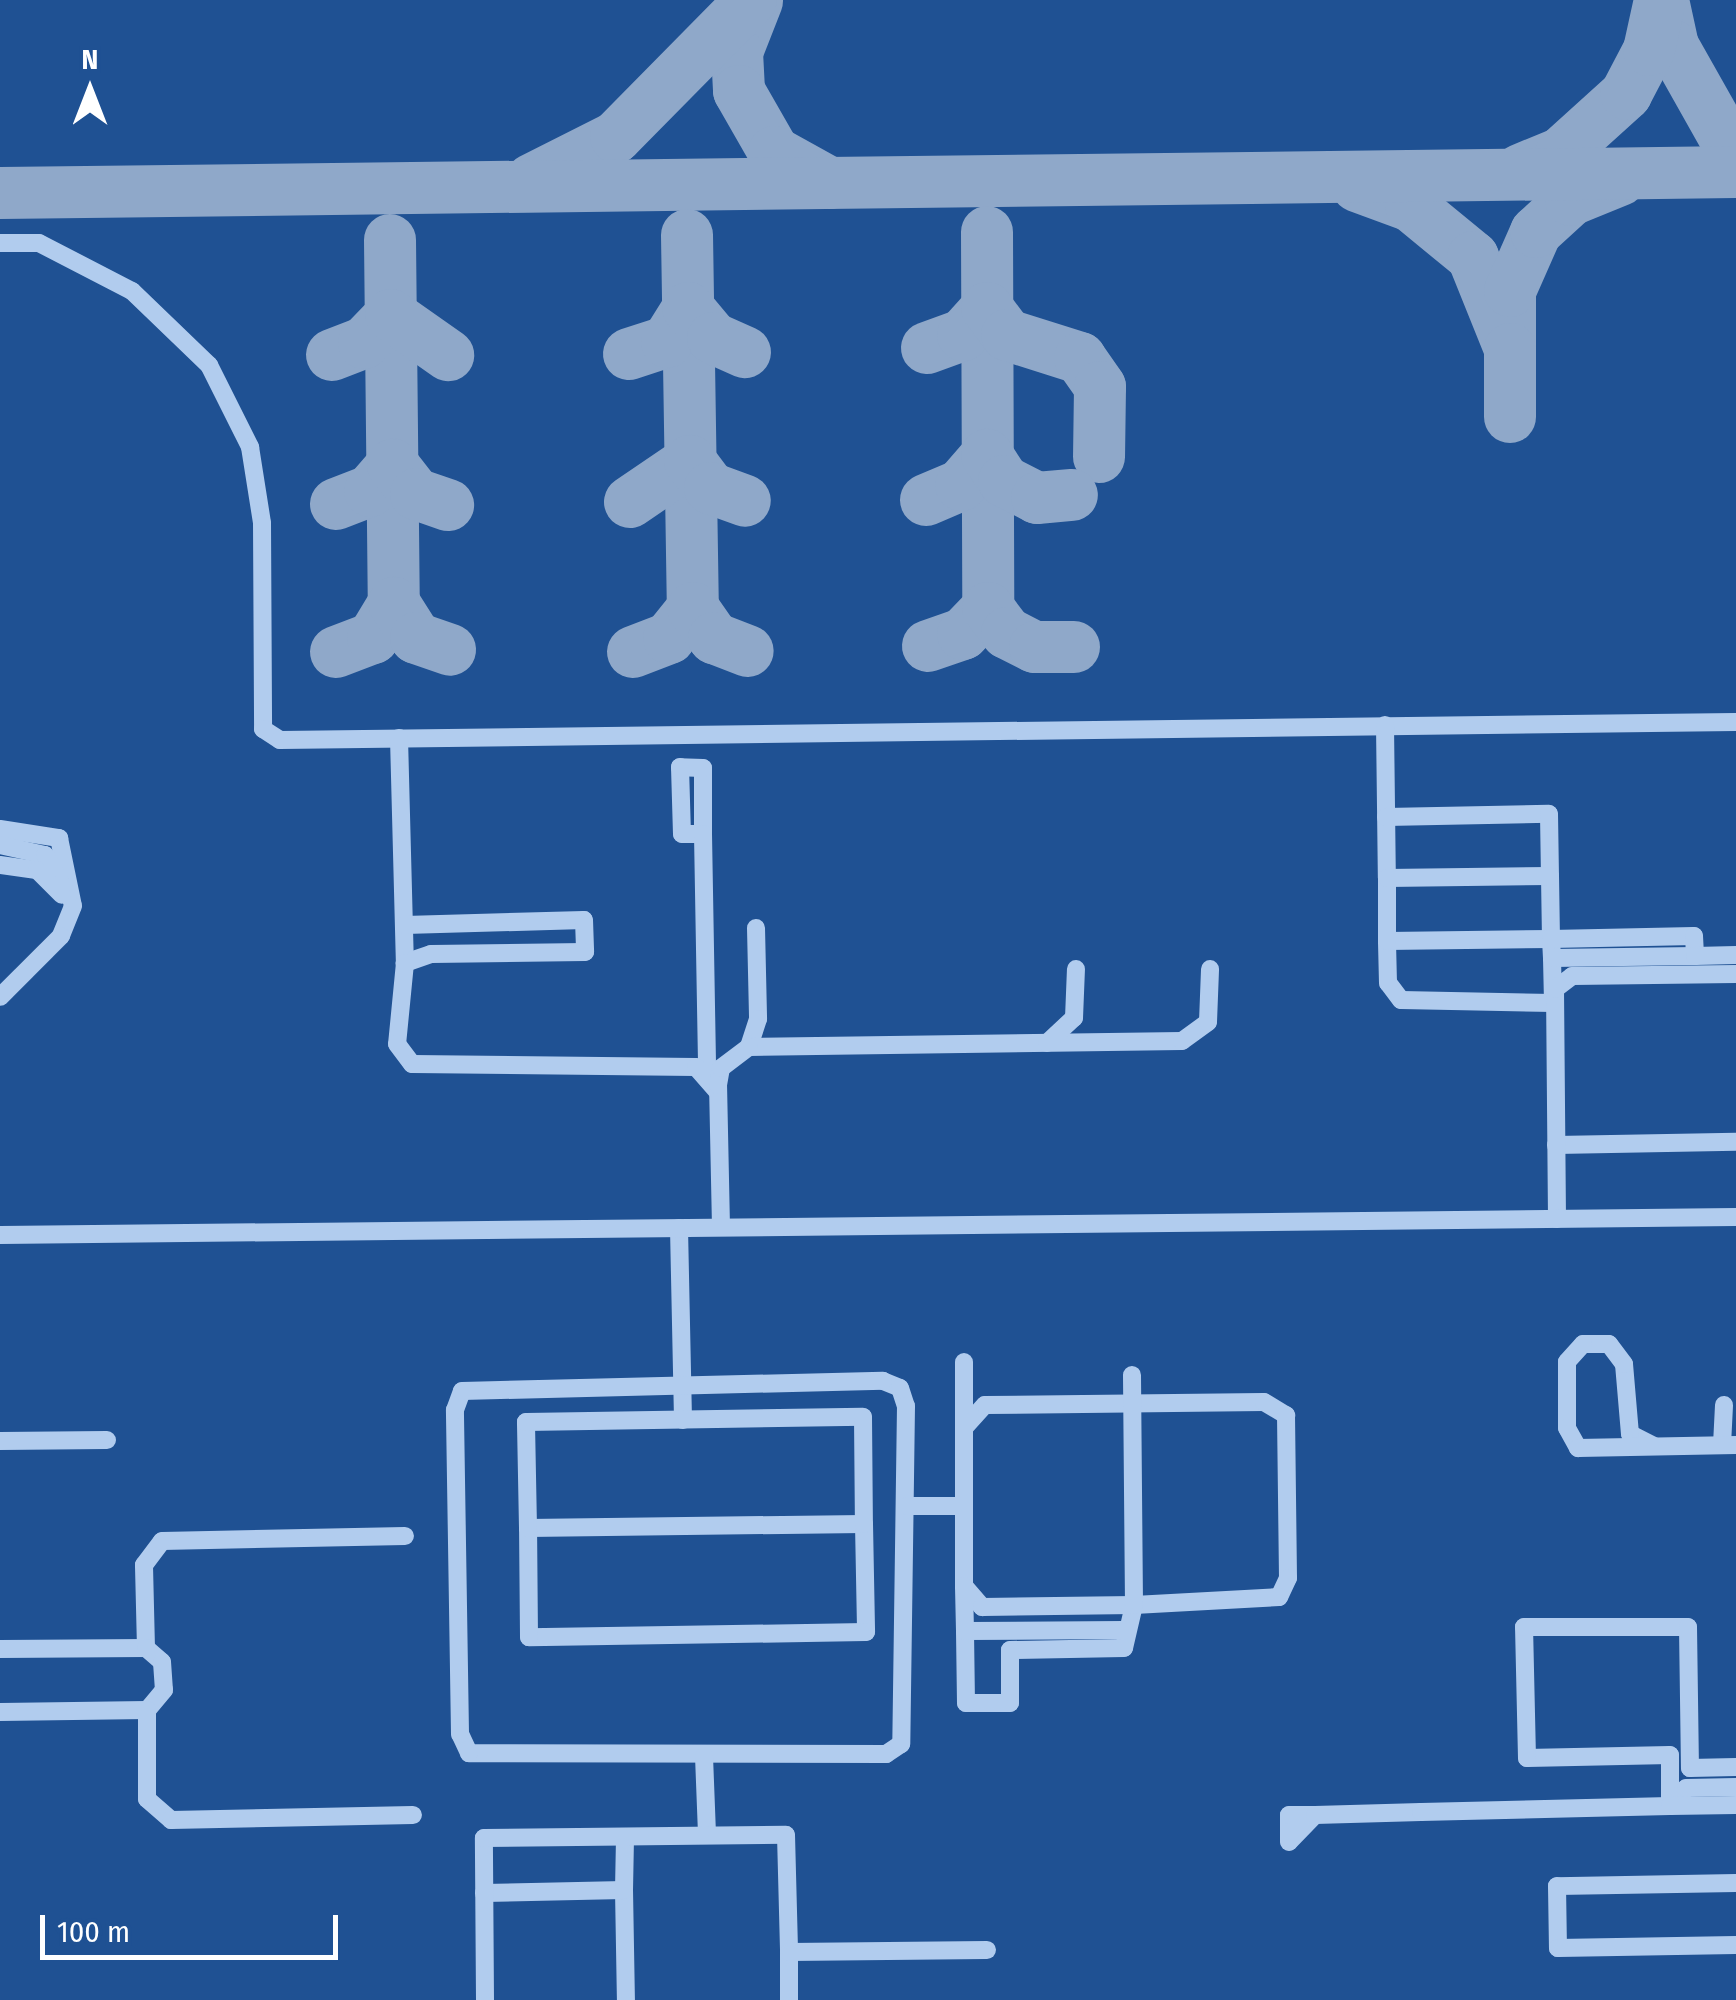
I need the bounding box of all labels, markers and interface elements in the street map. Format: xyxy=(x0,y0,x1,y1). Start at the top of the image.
north arrow xyxy=(40,40,140,140)
text: N xyxy=(82,43,98,76)
scale bar xyxy=(45,1895,342,1957)
text: 100 m xyxy=(57,1914,130,1950)

